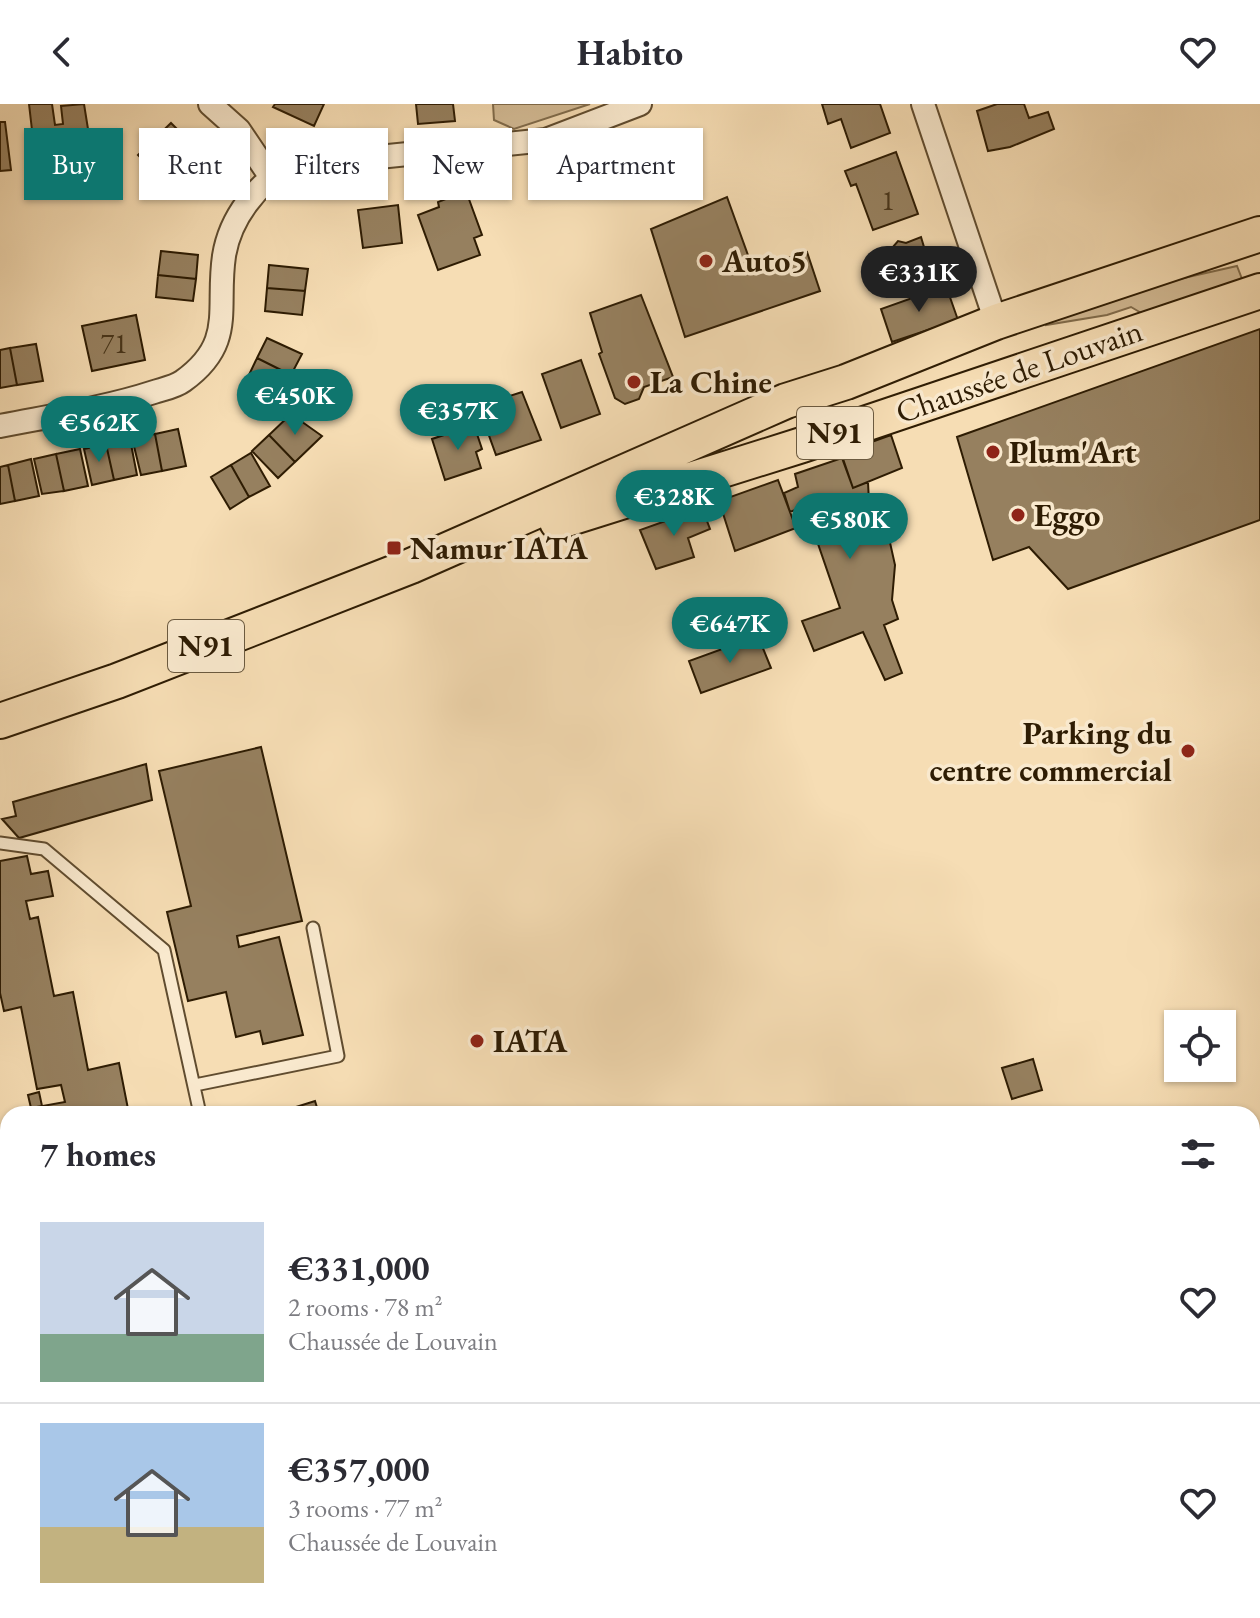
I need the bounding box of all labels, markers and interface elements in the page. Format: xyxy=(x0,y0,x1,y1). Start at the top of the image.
text: Habito xyxy=(577,29,683,76)
icon: back xyxy=(40,30,84,74)
icon: heart xyxy=(1176,30,1220,74)
chip: Buy xyxy=(24,128,123,200)
chip: Rent xyxy=(139,128,250,200)
chip: Filters xyxy=(266,128,388,200)
chip: New xyxy=(404,128,512,200)
chip: Apartment xyxy=(528,128,703,200)
house number: 1 xyxy=(881,182,895,218)
place label: Auto5 xyxy=(721,240,807,282)
pin: €331K xyxy=(863,246,975,314)
marker: Auto5 xyxy=(697,252,715,270)
text: €331K xyxy=(879,255,959,289)
street label: Chaussée de Louvain xyxy=(890,309,1148,433)
house number: 71 xyxy=(101,325,127,361)
place label: La Chine xyxy=(650,361,772,403)
pin: €450K xyxy=(239,369,351,437)
marker: La Chine xyxy=(625,373,643,391)
text: €450K xyxy=(255,378,335,412)
pin: €357K xyxy=(402,384,514,452)
text: €357K xyxy=(418,393,498,427)
pin: €562K xyxy=(43,396,155,464)
text: €562K xyxy=(59,405,139,439)
road number: N91 xyxy=(797,407,873,459)
place label: Plum'Art xyxy=(1009,431,1137,473)
marker: Plum'Art xyxy=(984,443,1002,461)
pin: €328K xyxy=(618,470,730,538)
text: €328K xyxy=(634,479,714,513)
pin: €580K xyxy=(794,493,906,561)
place label: Eggo xyxy=(1034,494,1100,536)
text: €580K xyxy=(810,502,890,536)
marker: Eggo xyxy=(1009,506,1027,524)
place label: Namur IATA xyxy=(410,527,589,569)
marker: Namur IATA xyxy=(385,539,403,557)
pin: €647K xyxy=(674,597,786,665)
text: €647K xyxy=(690,606,770,640)
road number: N91 xyxy=(168,620,244,672)
place label: Parking du centre commercial xyxy=(930,712,1172,791)
marker: Parking du centre commercial xyxy=(1179,742,1197,760)
map controls xyxy=(1164,1010,1236,1082)
button: locate xyxy=(1164,1010,1236,1082)
place label: IATA xyxy=(493,1020,568,1062)
marker: IATA xyxy=(468,1032,486,1050)
text: 7 homes xyxy=(40,1132,156,1176)
icon: filters xyxy=(1176,1132,1220,1176)
text: €331,000 xyxy=(288,1246,429,1290)
icon: home xyxy=(104,1254,200,1350)
icon: heart xyxy=(1176,1280,1220,1324)
text: 2 rooms · 78 m² xyxy=(288,1290,443,1324)
text: Chaussée de Louvain xyxy=(288,1324,498,1358)
text: €357,000 xyxy=(288,1447,429,1491)
icon: home xyxy=(104,1455,200,1551)
icon: heart xyxy=(1176,1481,1220,1525)
text: 3 rooms · 77 m² xyxy=(288,1491,443,1525)
text: Chaussée de Louvain xyxy=(288,1525,498,1559)

